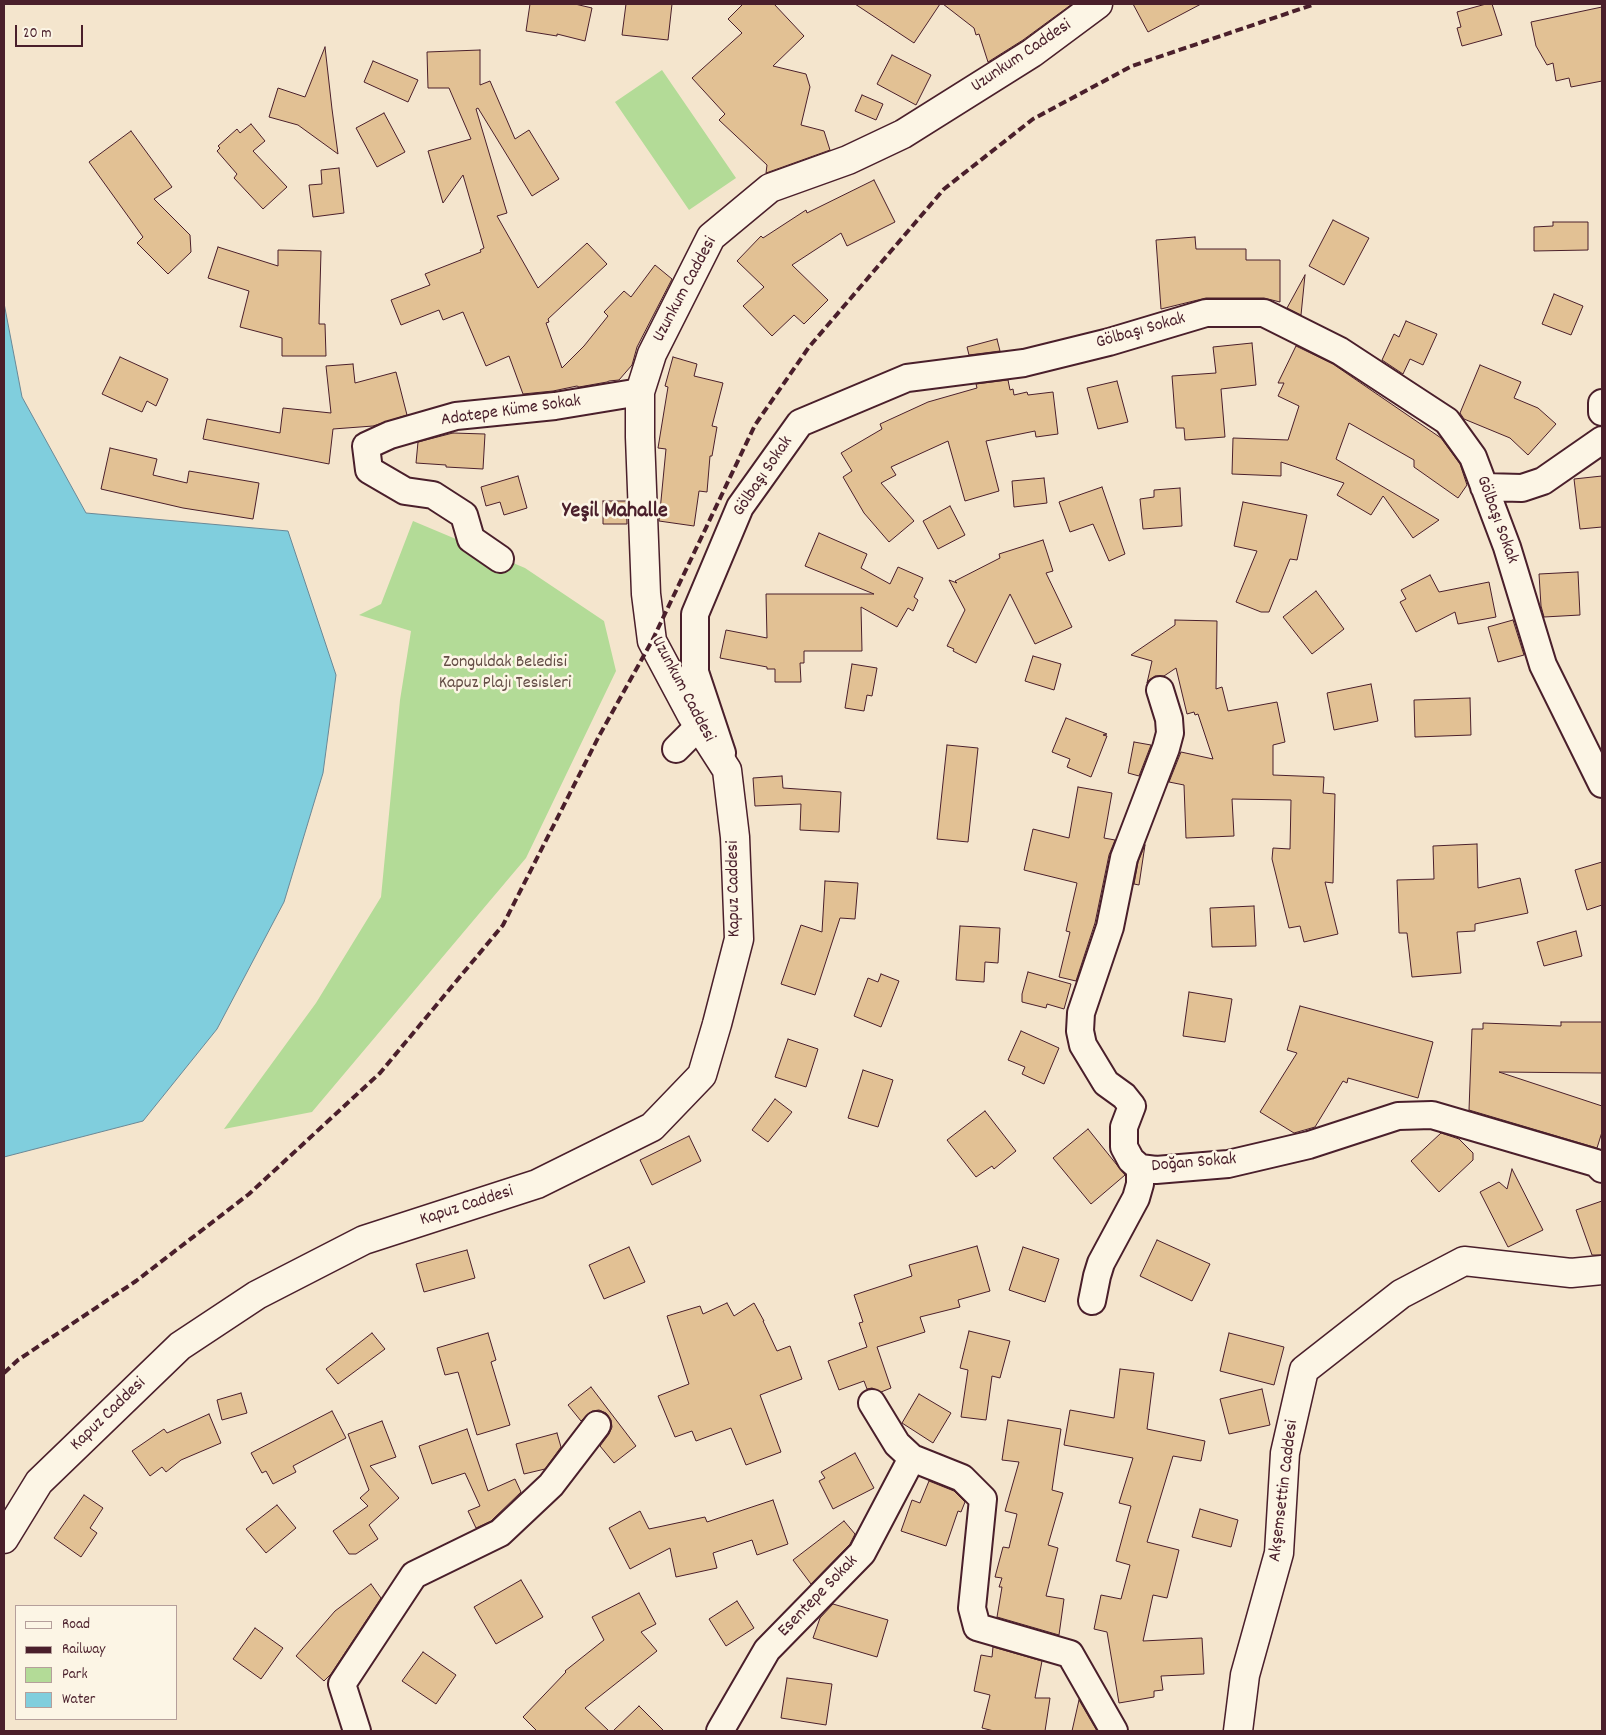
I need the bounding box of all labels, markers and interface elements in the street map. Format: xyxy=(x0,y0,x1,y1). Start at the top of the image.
scale bar xyxy=(18,15,85,47)
street label: Uzunkum Caddesi xyxy=(968,16,1076,98)
text: 20 m xyxy=(23,23,51,45)
street label: Uzunkum Caddesi xyxy=(649,234,723,346)
street label: Gölbaşı Sokak xyxy=(1094,309,1188,355)
street label: Adatepe Küme Sokak xyxy=(440,391,582,433)
street label: Gölbaşı Sokak xyxy=(729,433,799,521)
street label: Gölbaşı Sokak xyxy=(1470,473,1522,567)
district label: Yeşil Mahalle xyxy=(562,500,668,526)
street label: Uzunkum Caddesi xyxy=(645,634,719,746)
park label: Zonguldak Beledisi Kapuz Plajı Tesisleri xyxy=(439,653,571,696)
street label: Kapuz Caddesi xyxy=(723,840,747,938)
street label: Doğan Sokak xyxy=(1151,1150,1237,1178)
street label: Kapuz Caddesi xyxy=(418,1182,516,1232)
street label: Kapuz Caddesi xyxy=(67,1374,151,1456)
street label: Akşemsettin Caddesi xyxy=(1266,1419,1304,1563)
street label: Esentepe Sokak xyxy=(774,1551,864,1643)
legend xyxy=(15,1605,178,1720)
text: Road xyxy=(62,1614,90,1636)
text: Railway xyxy=(62,1639,105,1661)
text: Park xyxy=(62,1664,88,1686)
text: Water xyxy=(62,1689,95,1711)

